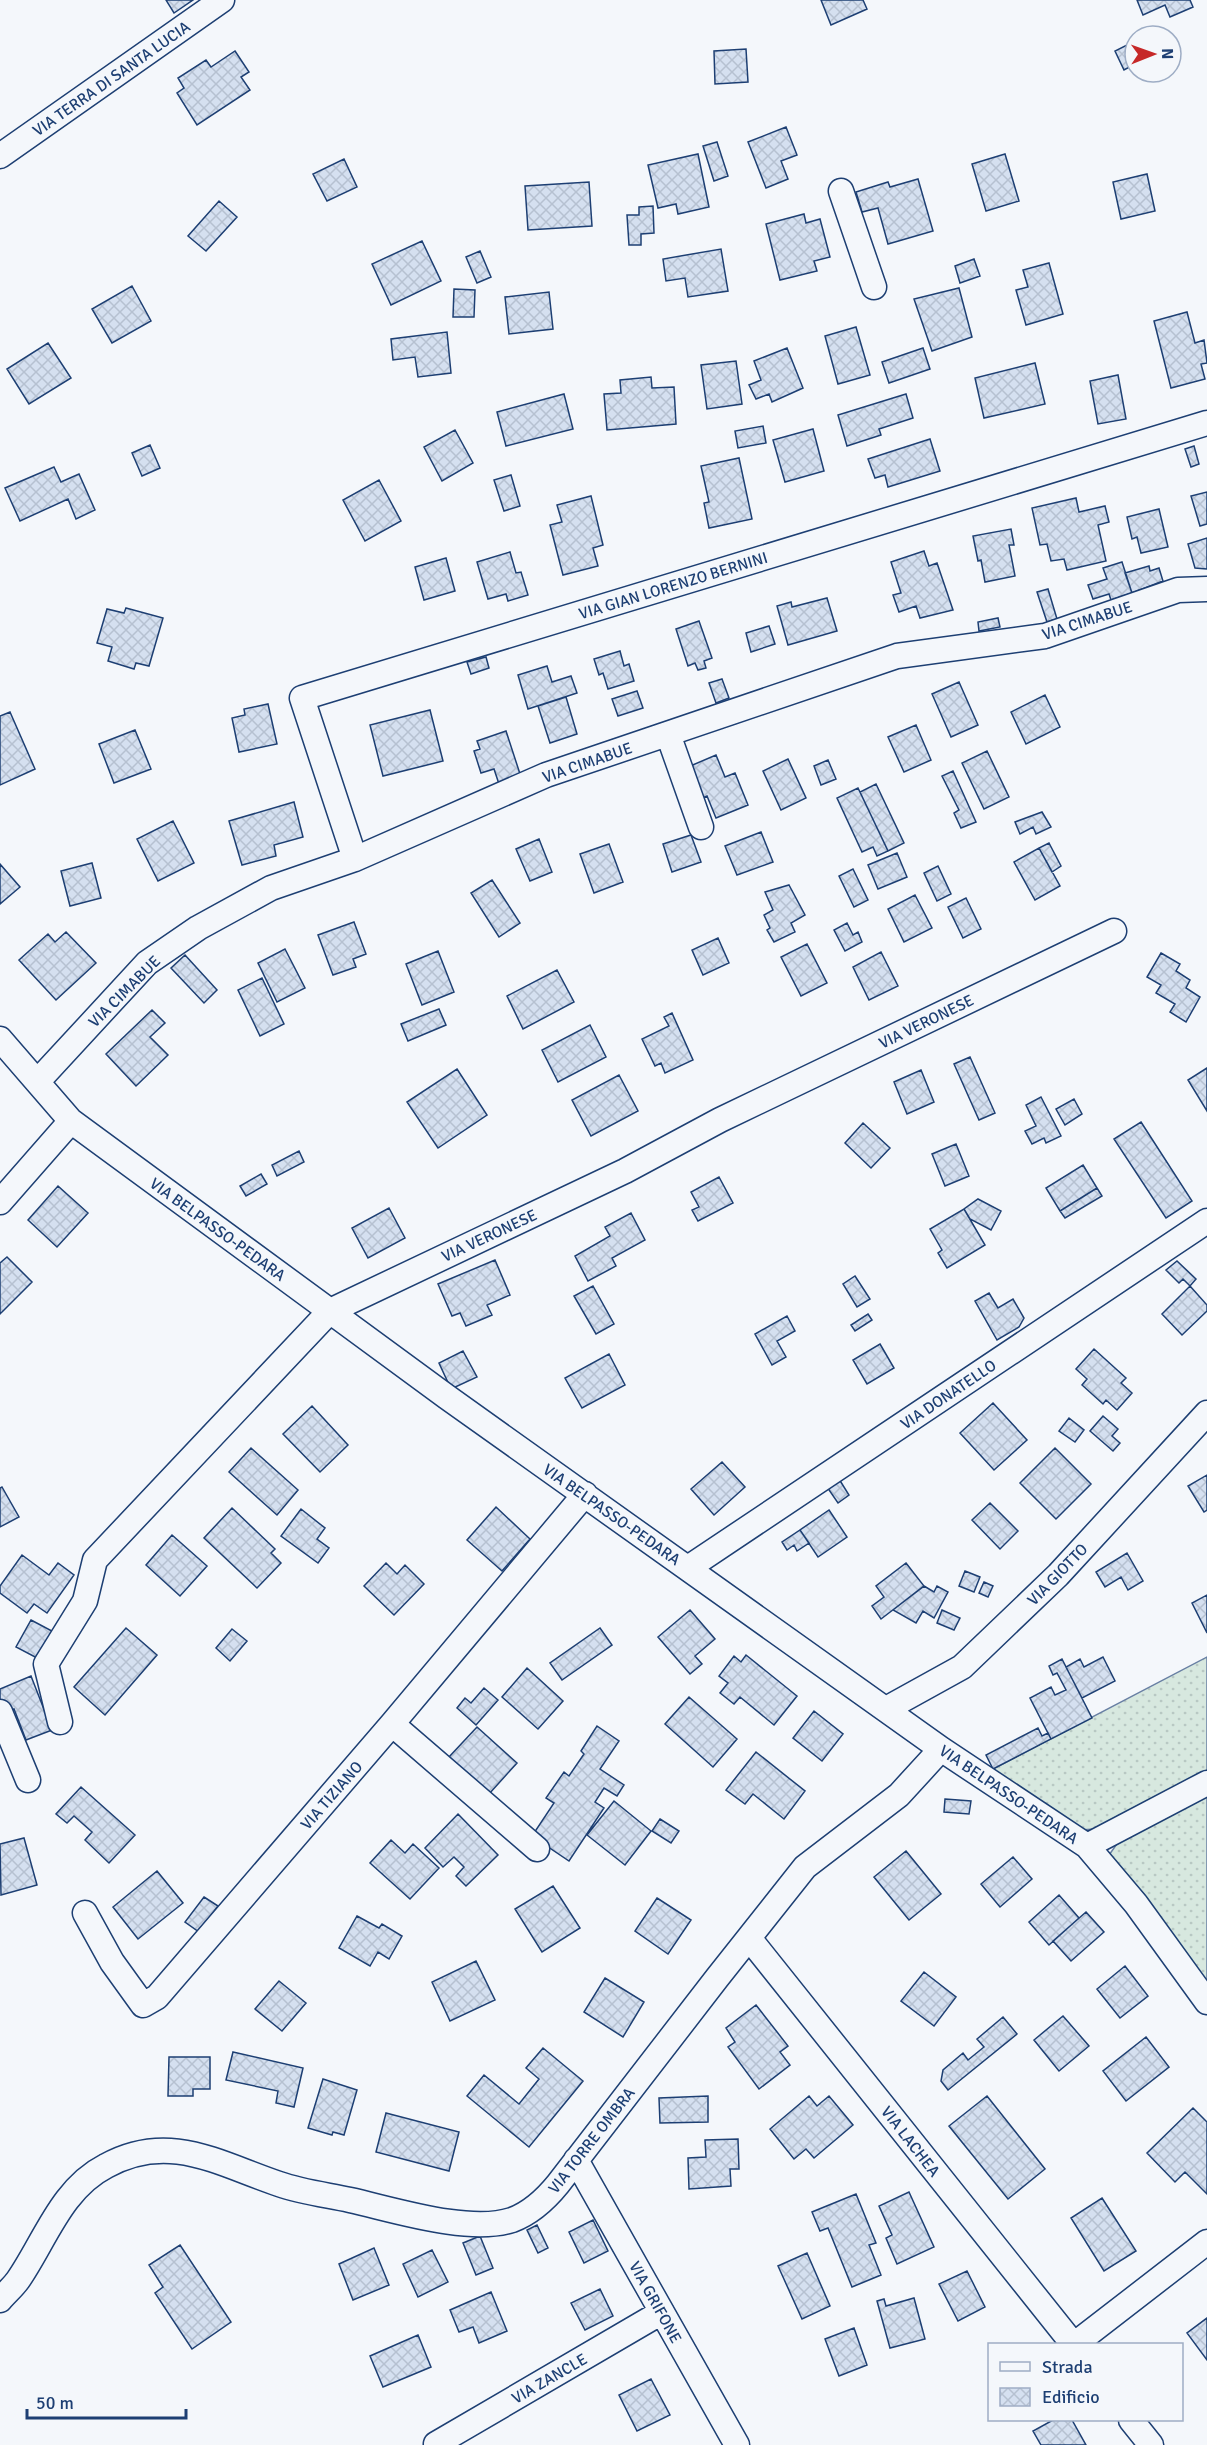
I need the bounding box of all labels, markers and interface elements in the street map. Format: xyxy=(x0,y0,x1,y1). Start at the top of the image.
street label: VIA TERRA DI SANTA LUCIA xyxy=(29,17,194,141)
north arrow xyxy=(1123,24,1183,84)
text: N xyxy=(1157,48,1177,59)
street label: VIA GIAN LORENZO BERNINI xyxy=(576,548,770,624)
street label: VIA CIMABUE xyxy=(1040,597,1135,645)
street label: VIA CIMABUE xyxy=(540,738,635,788)
street label: VIA CIMABUE xyxy=(85,952,165,1032)
street label: VIA VERONESE xyxy=(876,990,977,1054)
street label: VIA BELPASSO-PEDARA xyxy=(145,1174,290,1286)
street label: VIA VERONESE xyxy=(438,1205,540,1267)
street label: VIA DONATELLO xyxy=(897,1355,1000,1434)
street label: VIA BELPASSO-PEDARA xyxy=(539,1460,684,1570)
street label: VIA GIOTTO xyxy=(1023,1539,1092,1610)
street label: VIA BELPASSO-PEDARA xyxy=(935,1741,1082,1849)
street label: VIA TIZIANO xyxy=(296,1757,367,1834)
street label: VIA TORRE OMBRA xyxy=(544,2083,640,2198)
street label: VIA LACHEA xyxy=(876,2102,944,2181)
street label: VIA GRIFONE xyxy=(624,2258,686,2347)
legend xyxy=(988,2343,1183,2421)
street label: VIA ZANCLE xyxy=(508,2349,591,2408)
text: Strada xyxy=(1042,2356,1093,2378)
scale bar xyxy=(27,2382,186,2420)
text: Edificio xyxy=(1042,2386,1100,2408)
text: 50 m xyxy=(36,2392,74,2414)

